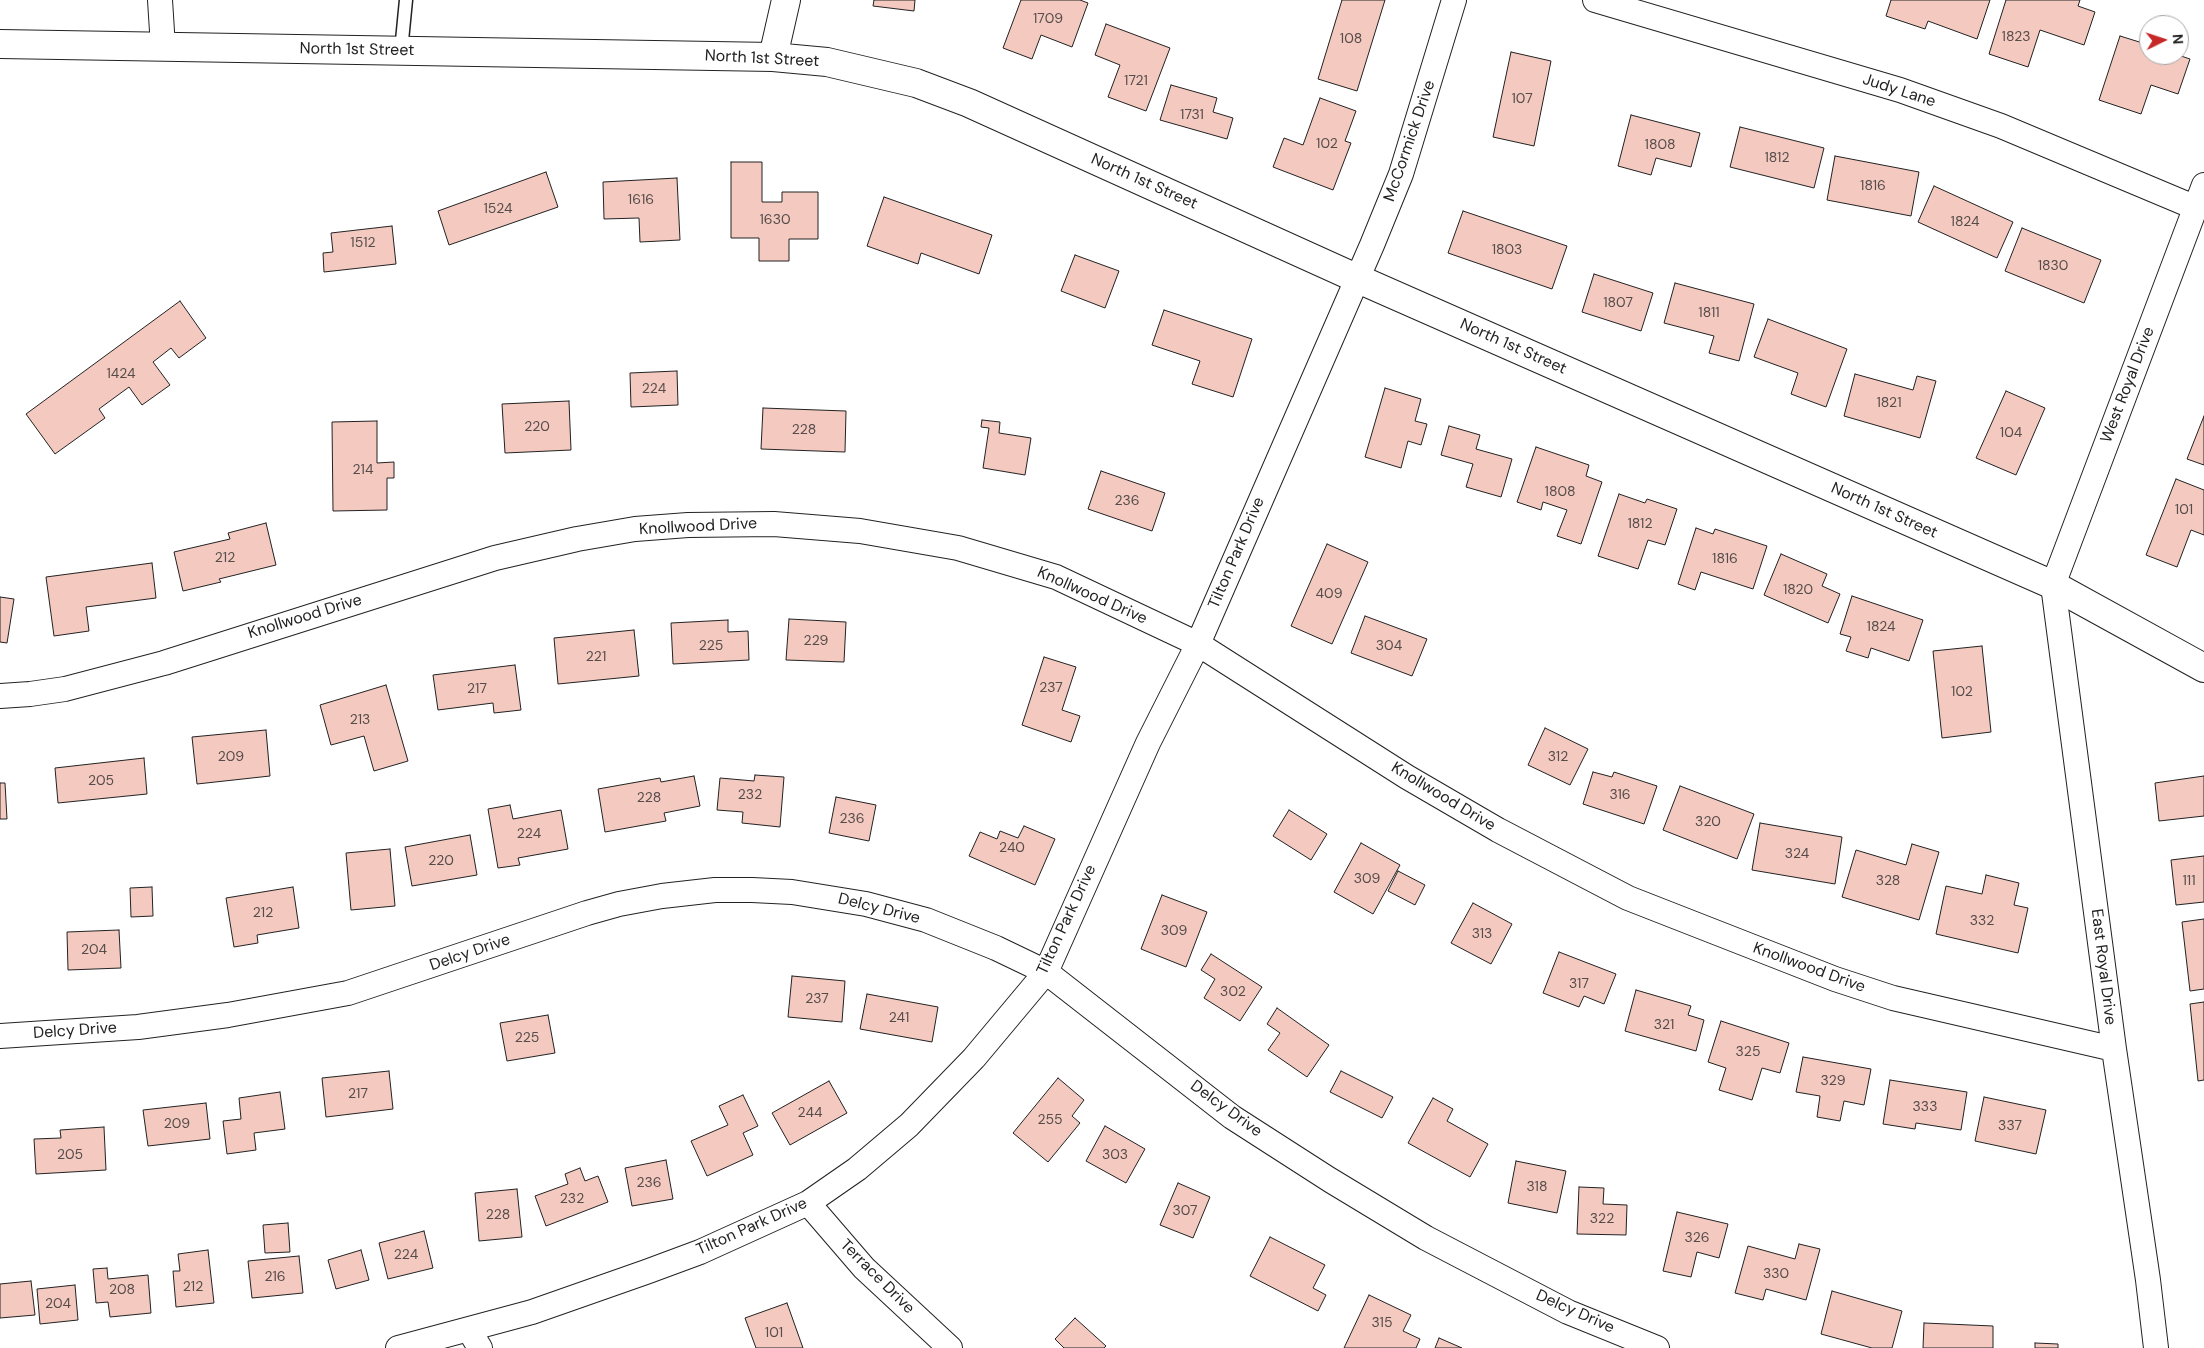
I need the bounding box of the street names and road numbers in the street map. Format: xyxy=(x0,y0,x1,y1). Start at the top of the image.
street label: North 1st Street xyxy=(299,39,415,61)
street label: North 1st Street xyxy=(704,46,820,72)
street label: Judy Lane xyxy=(1860,70,1938,112)
street label: McCormick Drive xyxy=(1380,78,1440,204)
street label: North 1st Street xyxy=(1088,150,1200,214)
street label: North 1st Street xyxy=(1457,315,1569,379)
street label: West Royal Drive xyxy=(2097,324,2159,446)
street label: North 1st Street xyxy=(1828,479,1940,543)
street label: Tilton Park Drive xyxy=(1205,494,1269,612)
street label: Knollwood Drive xyxy=(638,514,758,540)
street label: Knollwood Drive xyxy=(1034,563,1150,629)
street label: Knollwood Drive xyxy=(246,591,364,643)
street label: Knollwood Drive xyxy=(1387,758,1499,836)
street label: Tilton Park Drive xyxy=(1033,862,1101,978)
street label: Delcy Drive xyxy=(836,890,922,928)
street label: East Royal Drive xyxy=(2086,908,2120,1026)
street label: Delcy Drive xyxy=(427,930,513,976)
street label: Knollwood Drive xyxy=(1750,939,1868,997)
street label: Delcy Drive xyxy=(33,1018,117,1044)
street label: Delcy Drive xyxy=(1186,1077,1266,1141)
street label: Tilton Park Drive xyxy=(694,1194,810,1260)
street label: Terrace Drive xyxy=(836,1236,918,1318)
street label: Delcy Drive xyxy=(1533,1286,1617,1338)

